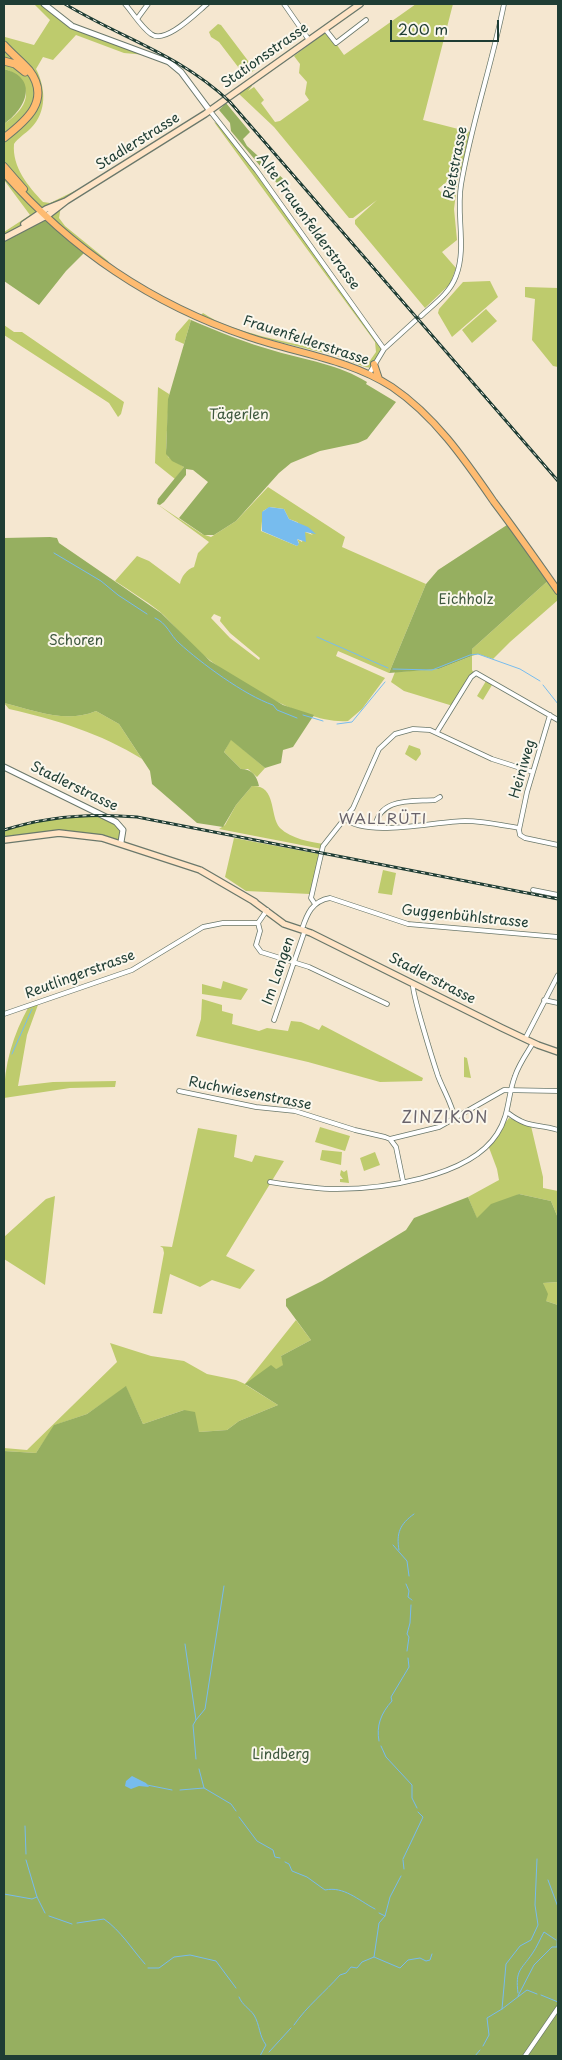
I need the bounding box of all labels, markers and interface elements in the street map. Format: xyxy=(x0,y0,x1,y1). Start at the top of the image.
scale bar xyxy=(392,10,501,42)
text: 200 m xyxy=(398,17,448,40)
street label: Stationsstrasse xyxy=(218,20,312,92)
street label: Stadlerstrasse xyxy=(93,110,183,174)
street label: Rietstrasse xyxy=(441,125,471,201)
street label: Alte Frauenfelderstrasse xyxy=(253,151,363,293)
street label: Frauenfelderstrasse xyxy=(241,313,371,369)
park label: Tägerlen xyxy=(209,407,269,423)
park label: Eichholz xyxy=(438,592,494,608)
park label: Schoren xyxy=(49,633,103,649)
street label: Heiniweg xyxy=(507,738,539,800)
street label: Stadlerstrasse xyxy=(27,759,121,815)
district label: WALLRÜTI xyxy=(339,811,427,829)
street label: Guggenbühlstrasse xyxy=(401,902,529,932)
street label: Im Langen xyxy=(260,935,298,1007)
street label: Reutlingerstrasse xyxy=(23,947,137,1003)
street label: Stadlerstrasse xyxy=(386,950,478,1008)
street label: Ruchwiesenstrasse xyxy=(187,1074,313,1114)
district label: ZINZIKON xyxy=(400,1109,490,1129)
park label: Lindberg xyxy=(252,1747,310,1763)

